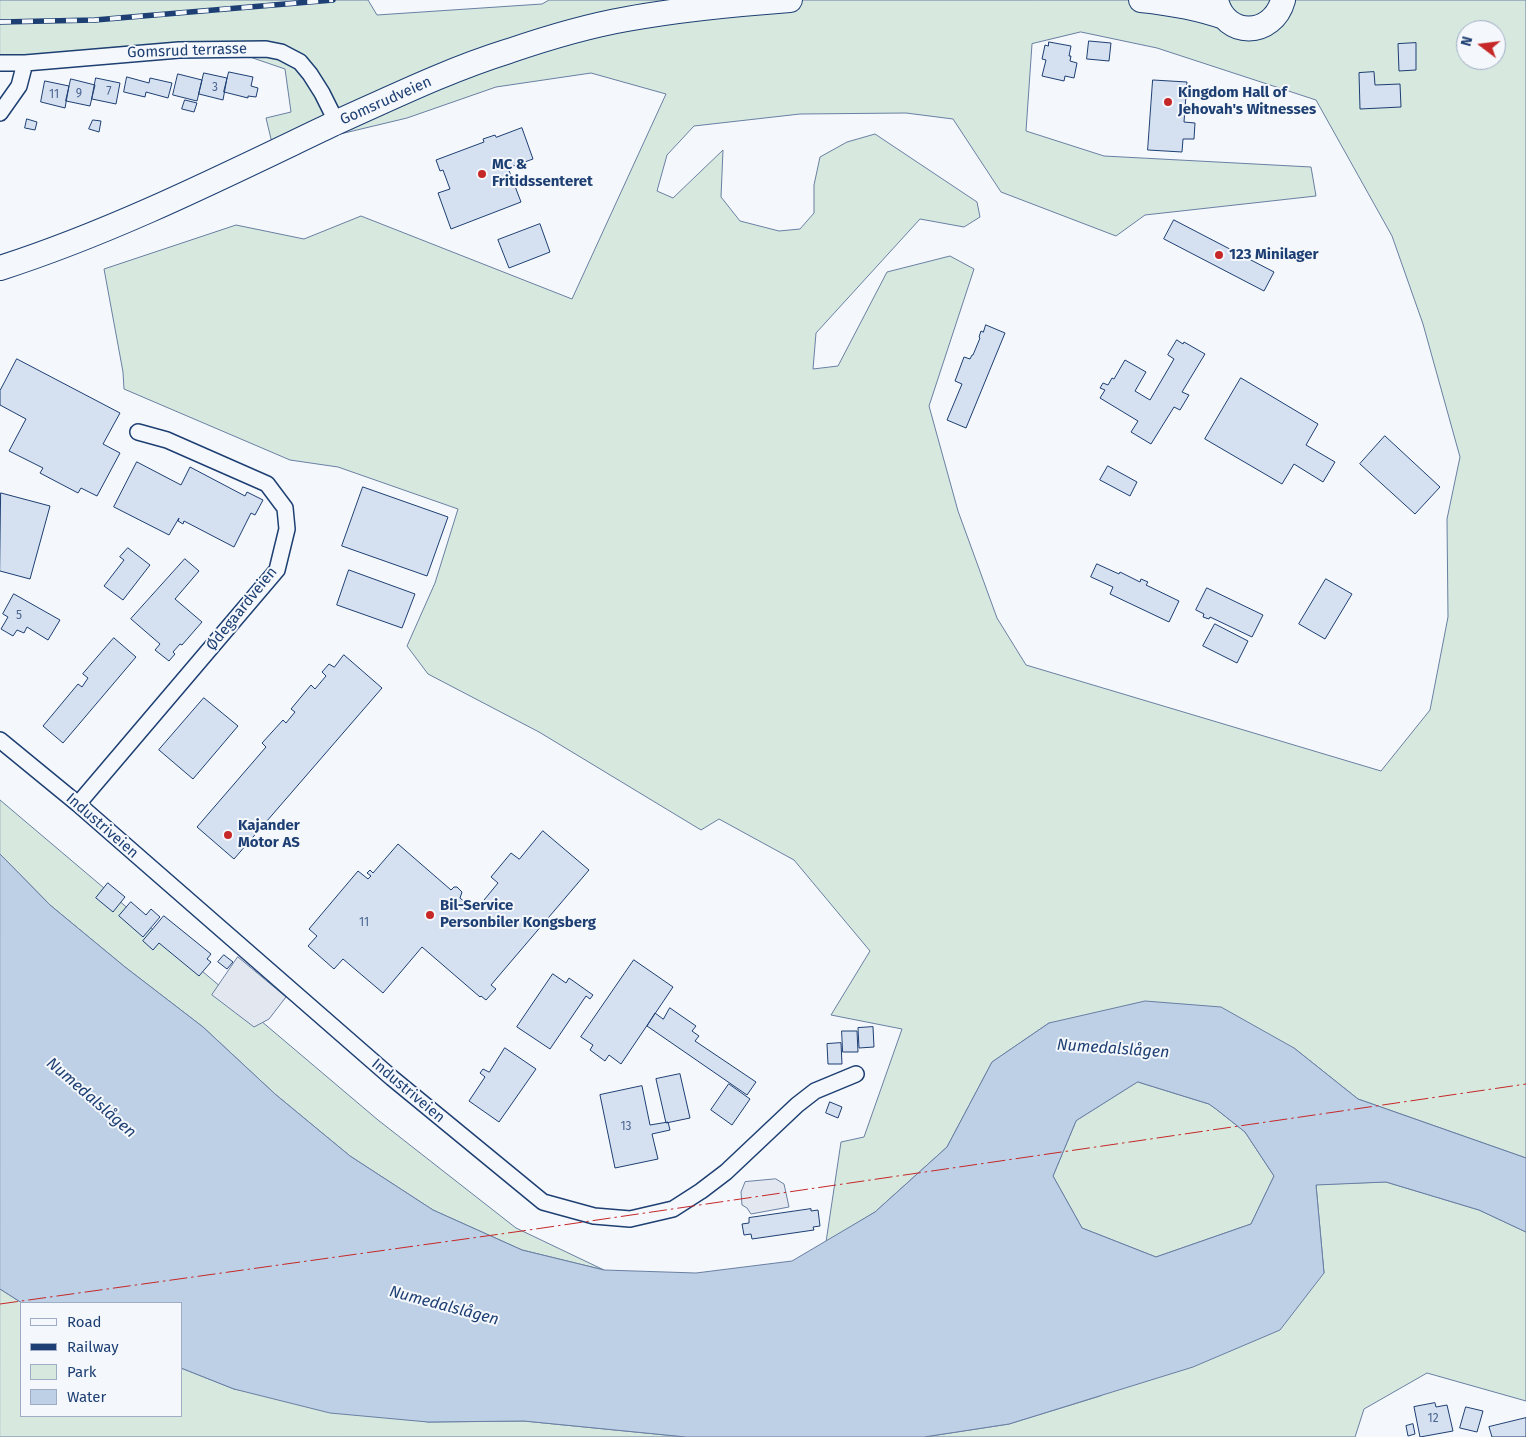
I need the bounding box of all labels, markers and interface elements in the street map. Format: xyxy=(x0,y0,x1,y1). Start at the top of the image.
north arrow xyxy=(1456,20,1506,70)
text: N xyxy=(1458,35,1476,48)
street label: Gomsrud terrasse xyxy=(127,40,247,62)
street label: Gomsrudveien xyxy=(337,73,435,129)
house number: 3 xyxy=(212,81,218,95)
place label: Kingdom Hall of Jehovah's Witnesses xyxy=(1178,84,1316,119)
house number: 7 xyxy=(106,85,112,99)
house number: 9 xyxy=(76,87,82,101)
house number: 11 xyxy=(49,88,59,102)
marker: Kingdom Hall of Jehovah's Witnesses xyxy=(1162,96,1174,108)
place label: MC & Fritidssenteret xyxy=(492,156,593,191)
marker: MC & Fritidssenteret xyxy=(476,168,488,180)
place label: 123 Minilager xyxy=(1229,246,1319,264)
marker: 123 Minilager xyxy=(1213,249,1225,261)
street label: Ødegaardveien xyxy=(203,564,281,654)
house number: 5 xyxy=(16,609,22,623)
street label: Industriveien xyxy=(62,790,142,862)
place label: Kajander Motor AS xyxy=(238,817,300,852)
marker: Kajander Motor AS xyxy=(222,829,234,841)
place label: Bil-Service Personbiler Kongsberg xyxy=(440,897,596,932)
marker: Bil-Service Personbiler Kongsberg xyxy=(424,909,436,921)
house number: 11 xyxy=(359,916,369,930)
water label: Numedalslågen xyxy=(1056,1035,1170,1063)
water label: Numedalslågen xyxy=(42,1054,140,1142)
street label: Industriveien xyxy=(368,1055,448,1127)
house number: 13 xyxy=(620,1120,632,1134)
water label: Numedalslågen xyxy=(387,1282,501,1330)
legend xyxy=(20,1302,182,1417)
text: Road xyxy=(67,1313,102,1331)
text: Railway xyxy=(67,1338,119,1356)
text: Park xyxy=(67,1363,97,1381)
text: Water xyxy=(67,1388,106,1406)
house number: 12 xyxy=(1427,1412,1439,1426)

